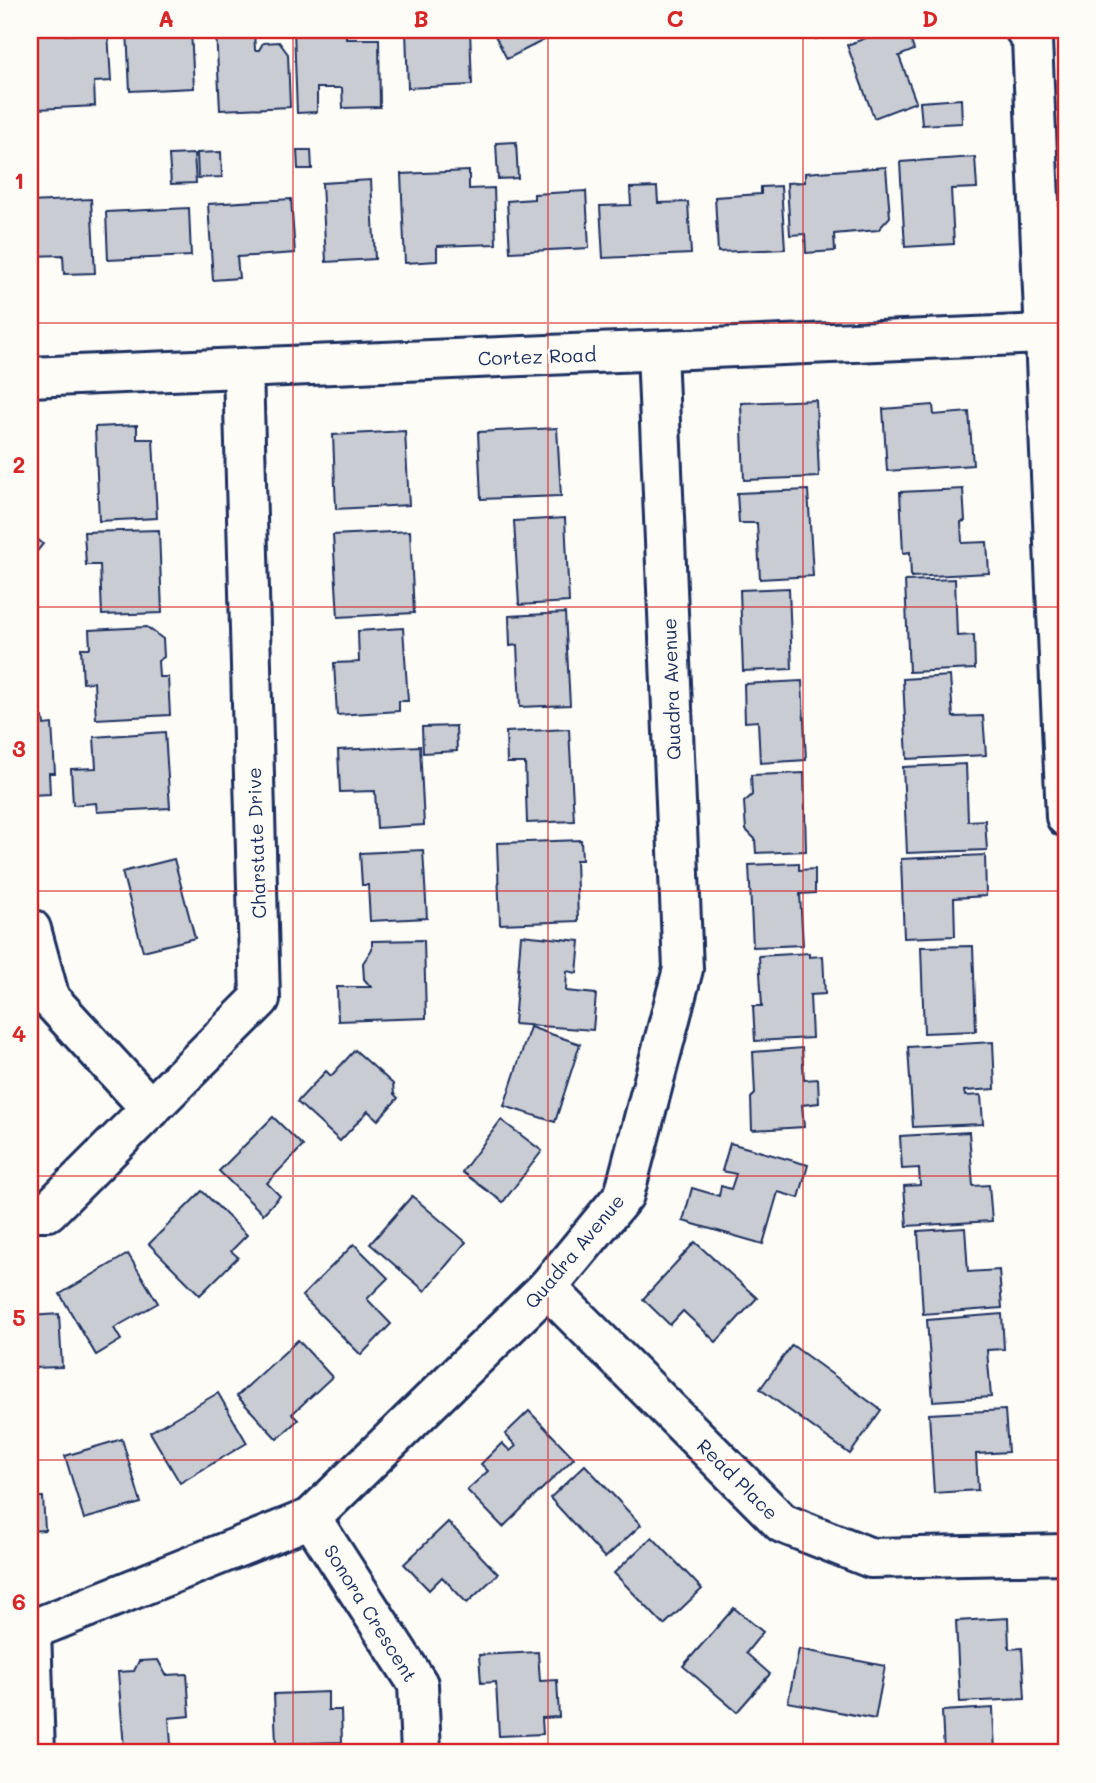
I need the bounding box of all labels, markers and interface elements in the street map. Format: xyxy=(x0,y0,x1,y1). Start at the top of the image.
text: A xyxy=(158,3,174,33)
text: B xyxy=(413,3,429,33)
text: C xyxy=(666,3,684,33)
text: D xyxy=(922,3,938,33)
text: 1 xyxy=(14,165,24,195)
street label: Cortez Road xyxy=(477,341,597,371)
text: 2 xyxy=(13,449,25,479)
street label: Quadra Avenue xyxy=(656,617,686,761)
text: 3 xyxy=(12,733,26,763)
street label: Charstate Drive xyxy=(241,767,271,919)
text: 4 xyxy=(12,1018,26,1048)
street label: Quadra Avenue xyxy=(519,1188,629,1314)
text: 5 xyxy=(12,1302,26,1332)
street label: Read Place xyxy=(692,1433,784,1525)
street label: Sonora Crescent xyxy=(319,1540,423,1686)
text: 6 xyxy=(12,1586,26,1616)

